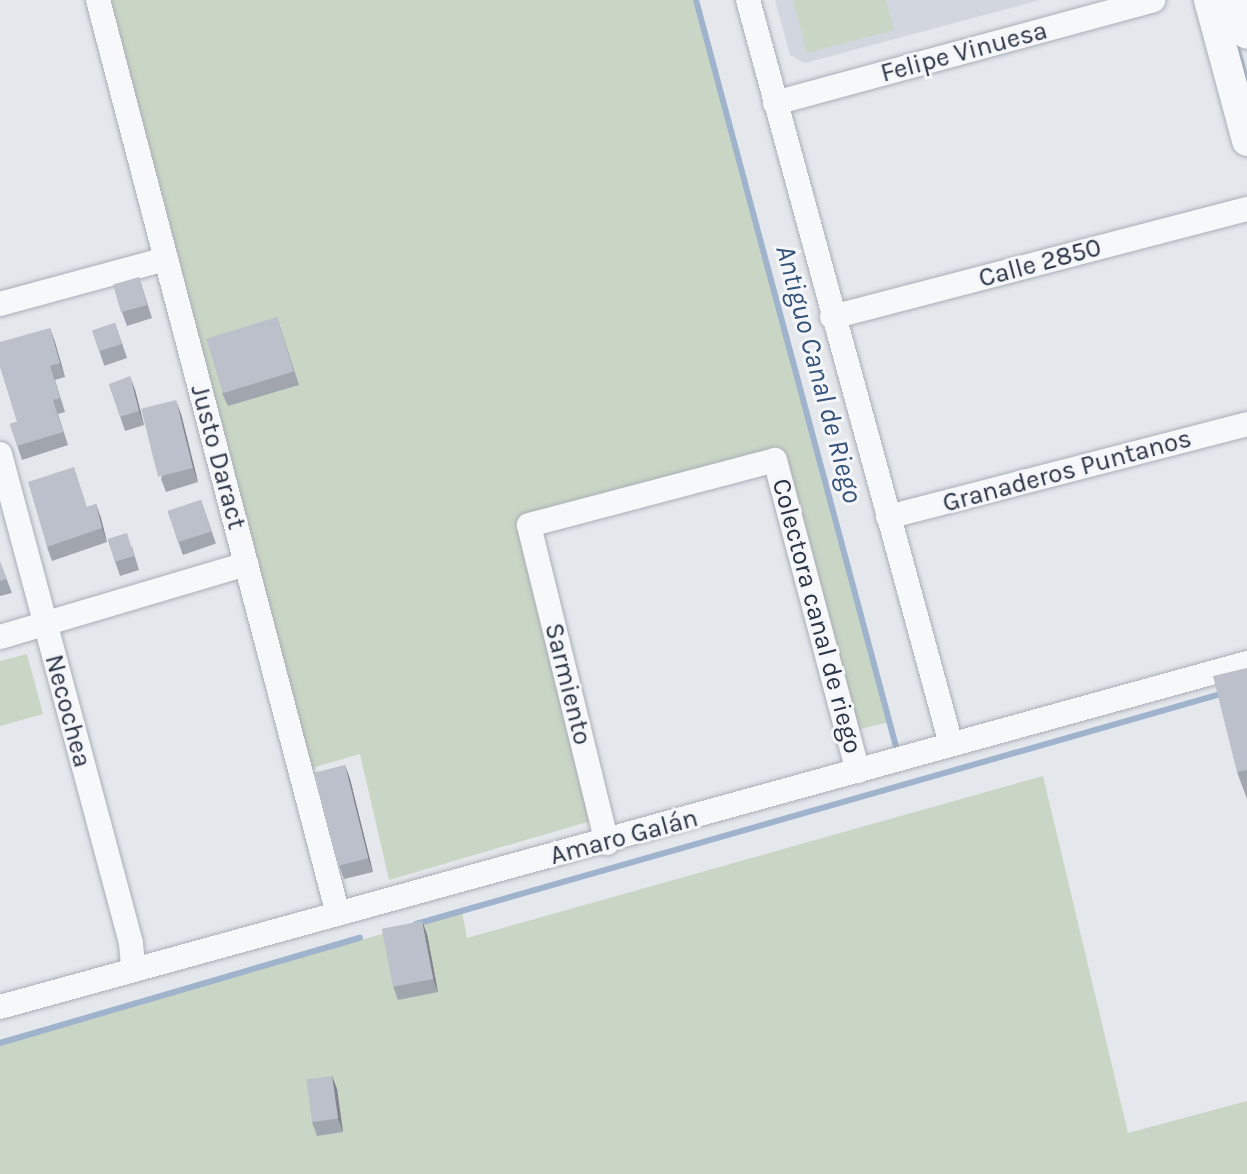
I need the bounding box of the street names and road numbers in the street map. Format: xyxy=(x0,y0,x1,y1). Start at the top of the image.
street label: Felipe Vinuesa xyxy=(877,15,1051,89)
street label: Calle 2850 xyxy=(975,232,1105,294)
street label: Justo Daract xyxy=(184,381,252,533)
street label: Granaderos Puntanos xyxy=(939,423,1195,519)
street label: Colectora canal de riego xyxy=(765,475,869,757)
street label: Sarmiento xyxy=(538,620,598,748)
street label: Necochea xyxy=(38,651,98,771)
street label: Amaro Galán xyxy=(547,802,701,872)

